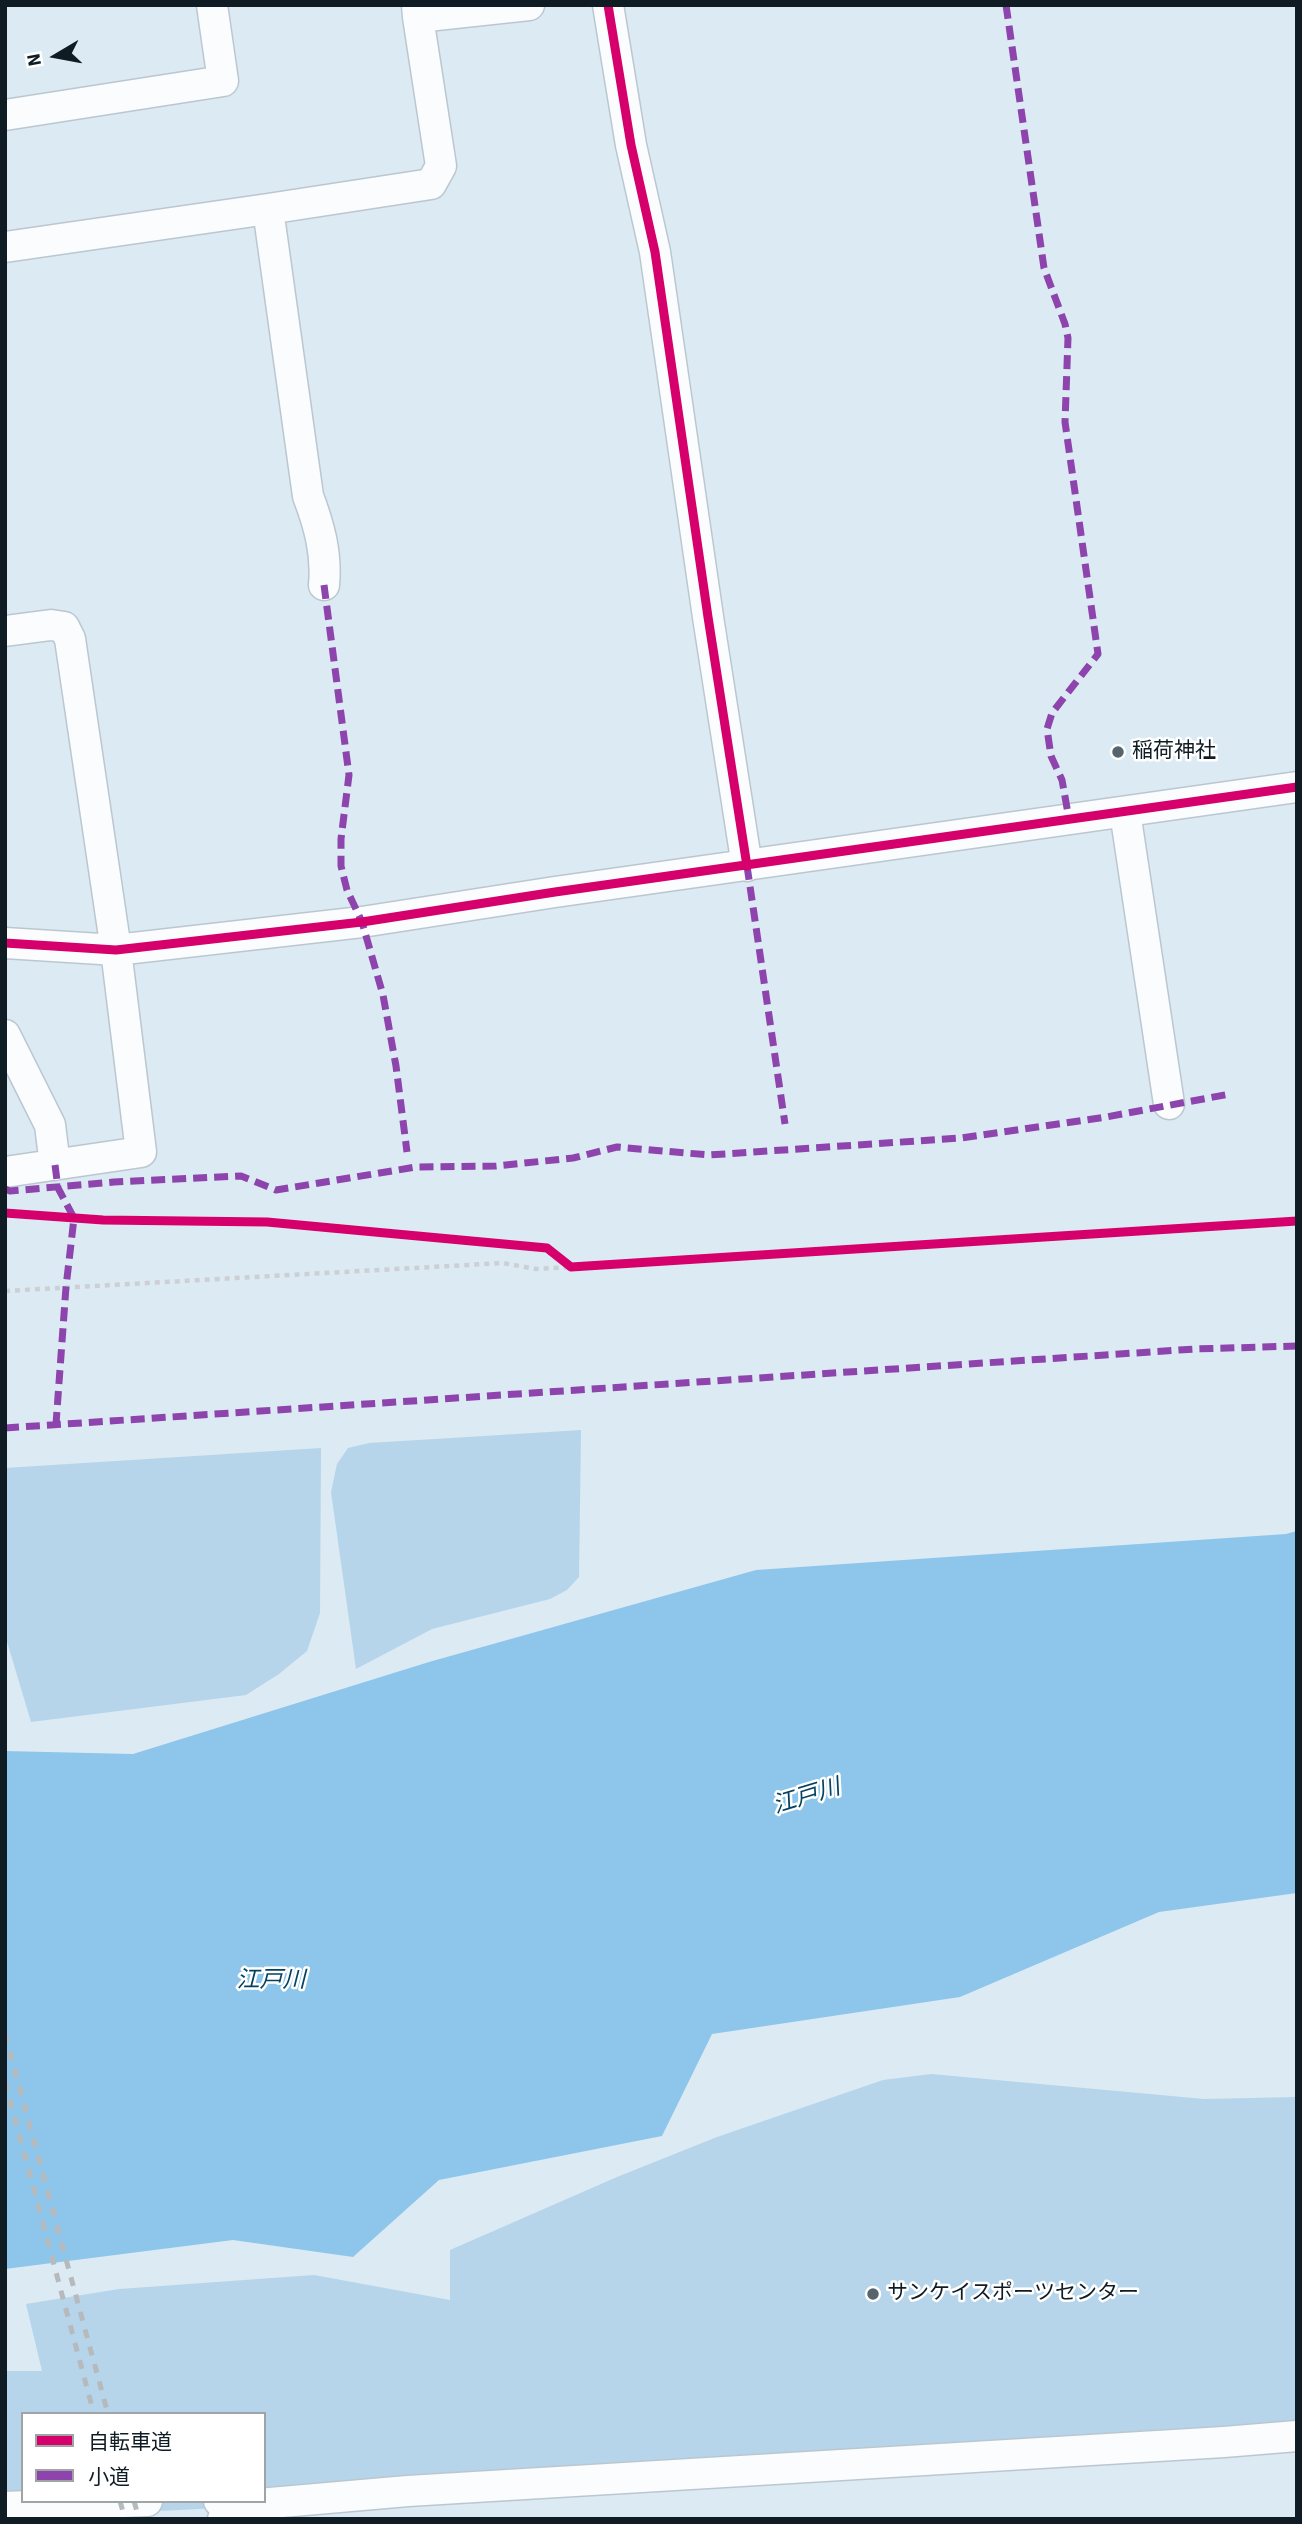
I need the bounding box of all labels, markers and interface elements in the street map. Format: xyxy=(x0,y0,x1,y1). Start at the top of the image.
north arrow xyxy=(21,21,91,91)
text: N xyxy=(20,51,49,68)
place label: 稲荷神社 xyxy=(1132,739,1216,765)
marker: 稲荷神社 xyxy=(1110,744,1126,760)
water label: 江戸川 xyxy=(770,1775,844,1821)
water label: 江戸川 xyxy=(237,1968,305,1996)
place label: サンケイスポーツセンター xyxy=(887,2281,1139,2307)
marker: サンケイスポーツセンター xyxy=(865,2286,881,2302)
legend xyxy=(21,2412,266,2503)
text: 自転車道 xyxy=(88,2427,172,2457)
text: 小道 xyxy=(88,2462,130,2492)

